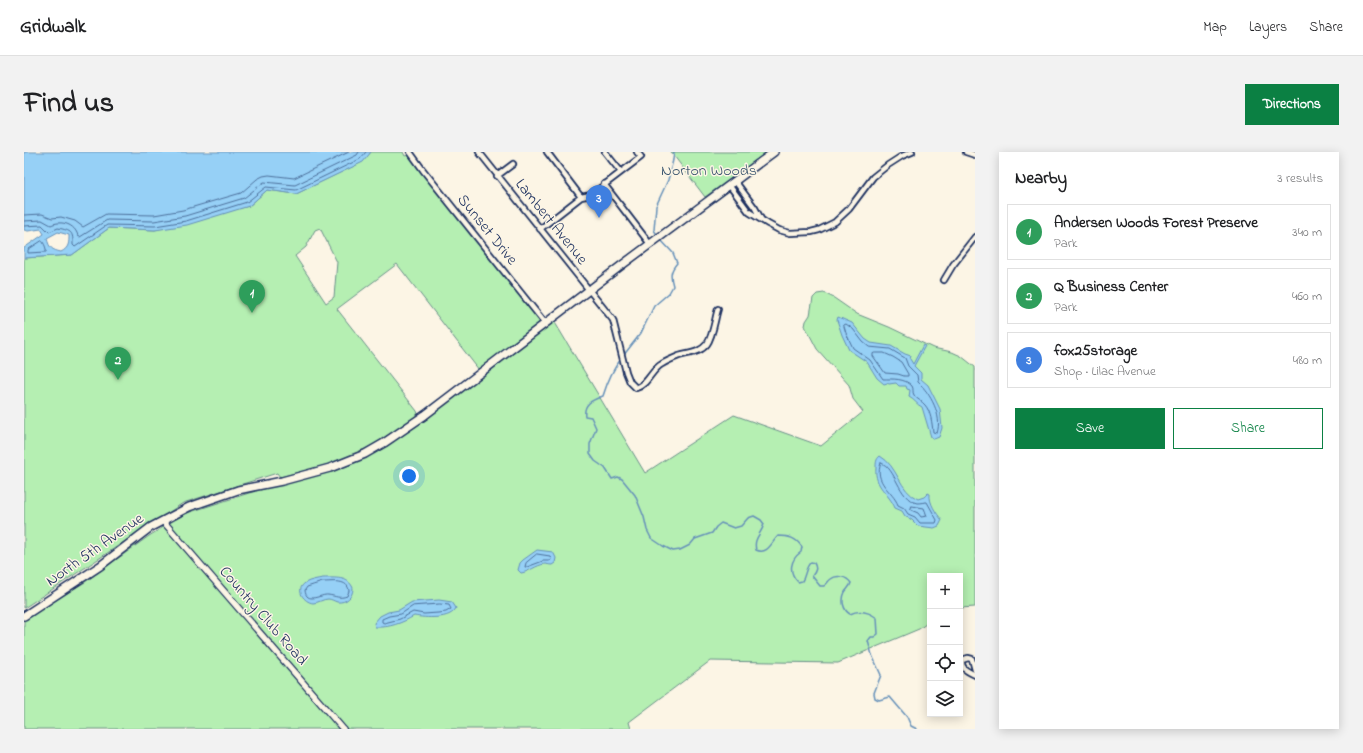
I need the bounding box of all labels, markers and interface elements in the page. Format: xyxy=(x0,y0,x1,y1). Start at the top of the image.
text: Gridwalk xyxy=(20,14,86,41)
text: Map xyxy=(1203,17,1227,38)
text: Layers xyxy=(1249,17,1287,38)
text: Share xyxy=(1309,17,1343,38)
text: Find us xyxy=(24,84,114,125)
button: Directions xyxy=(1245,84,1339,125)
park label: Norton Woods xyxy=(661,159,757,183)
text: Nearby xyxy=(1015,166,1067,191)
text: 3 results xyxy=(1277,169,1323,188)
street label: Lambert Avenue xyxy=(509,174,594,271)
pin: 3 xyxy=(586,185,612,218)
street label: Sunset Drive xyxy=(451,189,524,271)
text: Andersen Woods Forest Preserve xyxy=(1054,212,1258,234)
text: 1 xyxy=(1027,223,1031,242)
text: 340 m xyxy=(1292,223,1322,242)
text: Park xyxy=(1054,234,1078,253)
text: Q Business Center xyxy=(1054,276,1168,298)
pin: 1 xyxy=(239,280,265,313)
text: 2 xyxy=(1026,287,1032,306)
text: 460 m xyxy=(1292,287,1322,306)
text: Park xyxy=(1054,298,1078,317)
text: fox25storage xyxy=(1054,340,1137,362)
pin: 2 xyxy=(105,347,131,380)
text: 3 xyxy=(1026,351,1032,370)
text: 480 m xyxy=(1293,351,1322,370)
text: Shop · Lilac Avenue xyxy=(1054,362,1156,381)
button: Save xyxy=(1015,408,1165,449)
button: Share xyxy=(1173,408,1323,449)
your location xyxy=(399,466,419,486)
street label: North 5th Avenue xyxy=(41,507,150,593)
street label: Country Club Road xyxy=(213,561,313,671)
map controls xyxy=(927,573,963,717)
button: + xyxy=(927,573,963,609)
button: − xyxy=(927,609,963,645)
button: locate xyxy=(927,645,963,681)
button: layers xyxy=(927,681,963,717)

